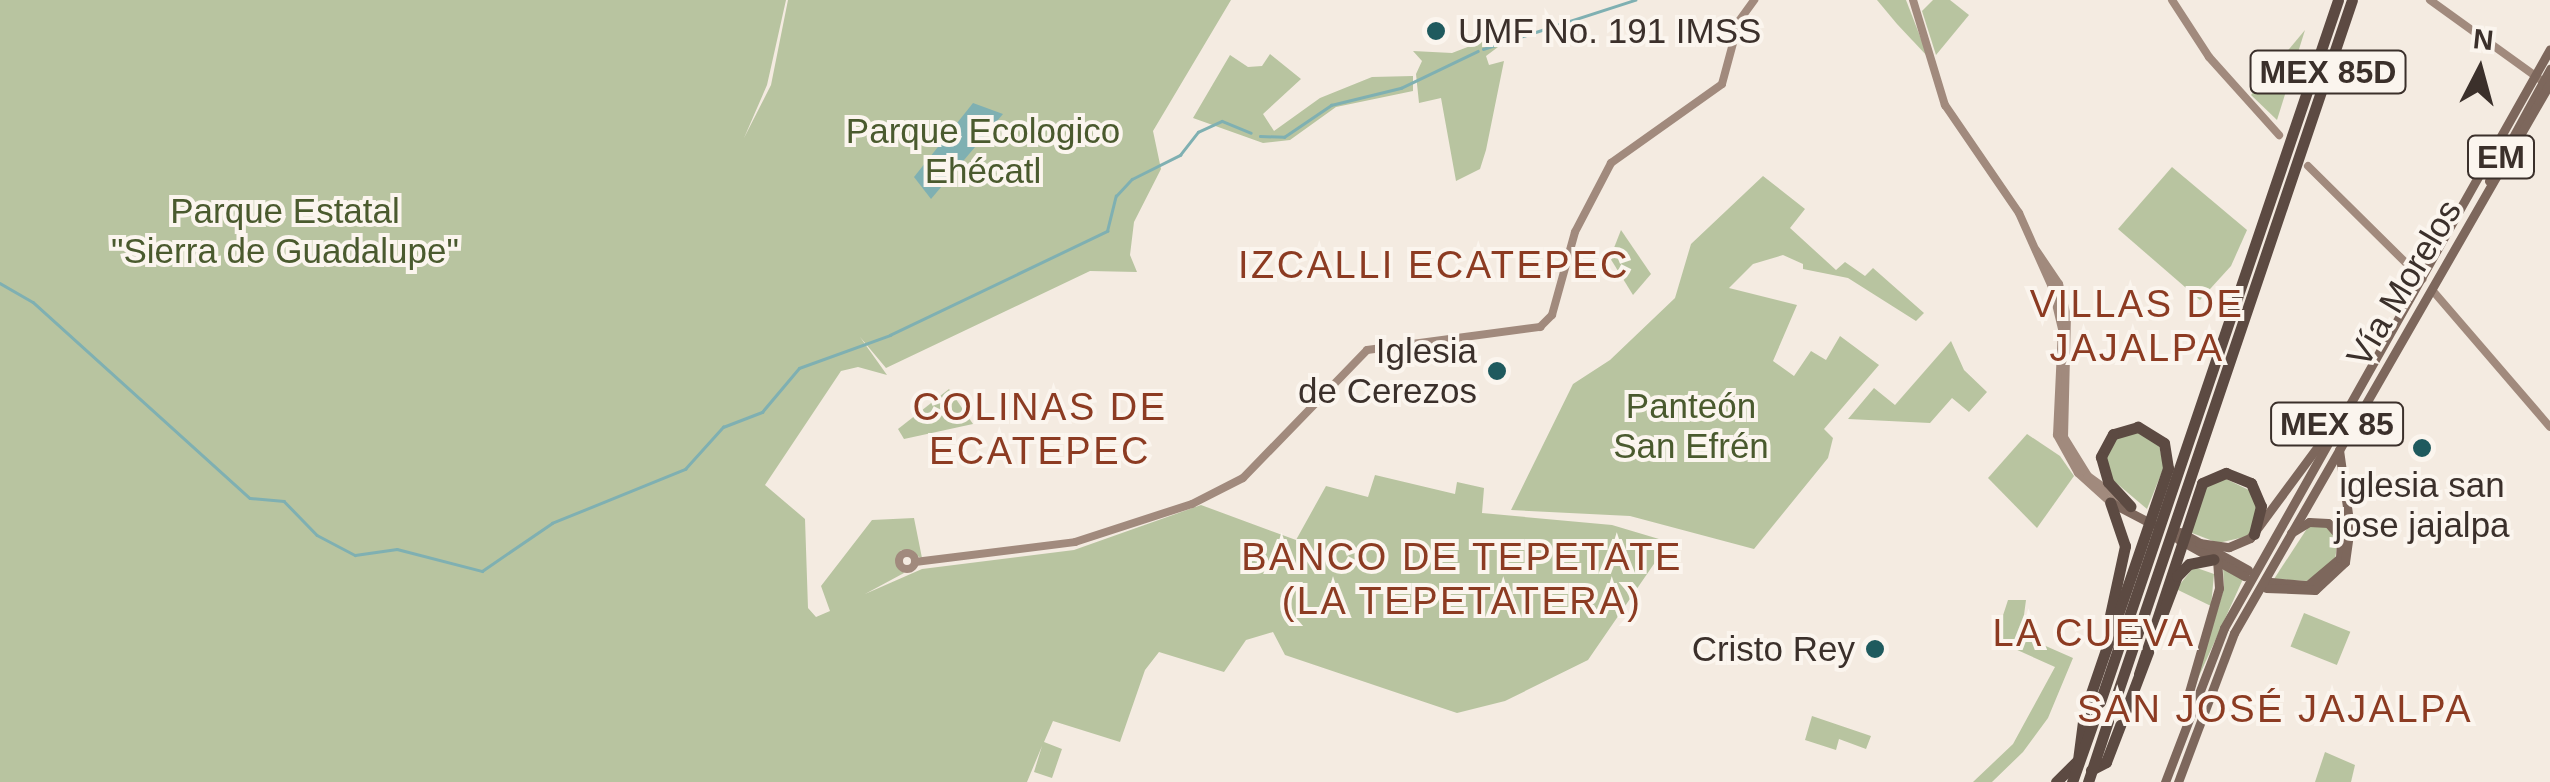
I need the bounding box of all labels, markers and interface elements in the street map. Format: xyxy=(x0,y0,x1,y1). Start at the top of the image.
place label: UMF No. 191 IMSS xyxy=(1458,10,1761,52)
marker: UMF No. 191 IMSS xyxy=(1423,18,1449,44)
north arrow xyxy=(2430,20,2530,120)
text: N xyxy=(2471,23,2495,56)
road number: MEX 85D xyxy=(2248,45,2408,99)
park label: Parque Ecologico Ehécatl xyxy=(846,110,1120,192)
road number: EM xyxy=(2466,130,2536,184)
park label: Parque Estatal "Sierra de Guadalupe" xyxy=(111,190,459,272)
street label: Vía Morelos xyxy=(2338,192,2470,374)
district label: IZCALLI ECATEPEC xyxy=(1238,243,1630,289)
district label: VILLAS DE JAJALPA xyxy=(2030,282,2244,372)
place label: Iglesia de Cerezos xyxy=(1298,330,1477,412)
marker: Iglesia de Cerezos xyxy=(1486,360,1508,382)
district label: COLINAS DE ECATEPEC xyxy=(912,385,1168,474)
park label: Panteón San Efrén xyxy=(1613,385,1769,467)
road number: MEX 85 xyxy=(2270,397,2404,451)
marker: iglesia san jose jajalpa xyxy=(2411,437,2433,459)
place label: iglesia san jose jajalpa xyxy=(2334,464,2510,546)
district label: BANCO DE TEPETATE (LA TEPETATERA) xyxy=(1241,535,1683,624)
district label: LA CUEVA xyxy=(1991,611,2197,657)
place label: Cristo Rey xyxy=(1692,628,1855,670)
marker: Cristo Rey xyxy=(1864,638,1886,660)
district label: SAN JOSÉ JAJALPA xyxy=(2077,687,2473,733)

